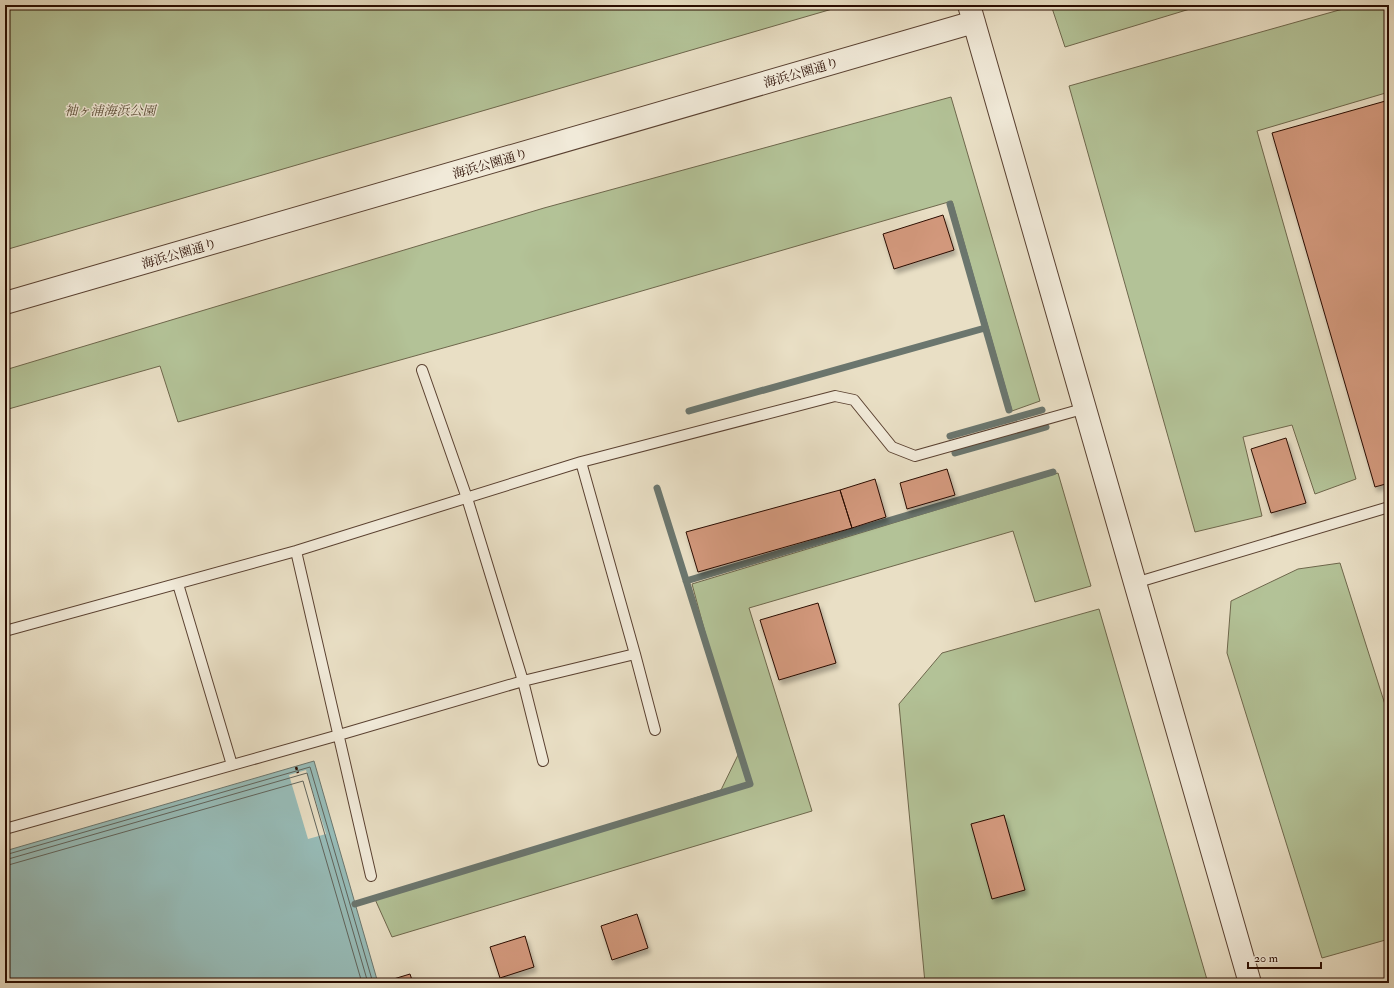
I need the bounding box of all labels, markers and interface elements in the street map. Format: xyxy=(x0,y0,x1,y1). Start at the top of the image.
street label: 海浜公園通り xyxy=(762,55,841,91)
park label: 袖ヶ浦海浜公園 xyxy=(64,103,157,119)
street label: 海浜公園通り xyxy=(451,146,530,182)
street label: 海浜公園通り xyxy=(140,236,219,272)
scale bar xyxy=(1248,944,1321,970)
text: 20 m xyxy=(1254,951,1279,966)

